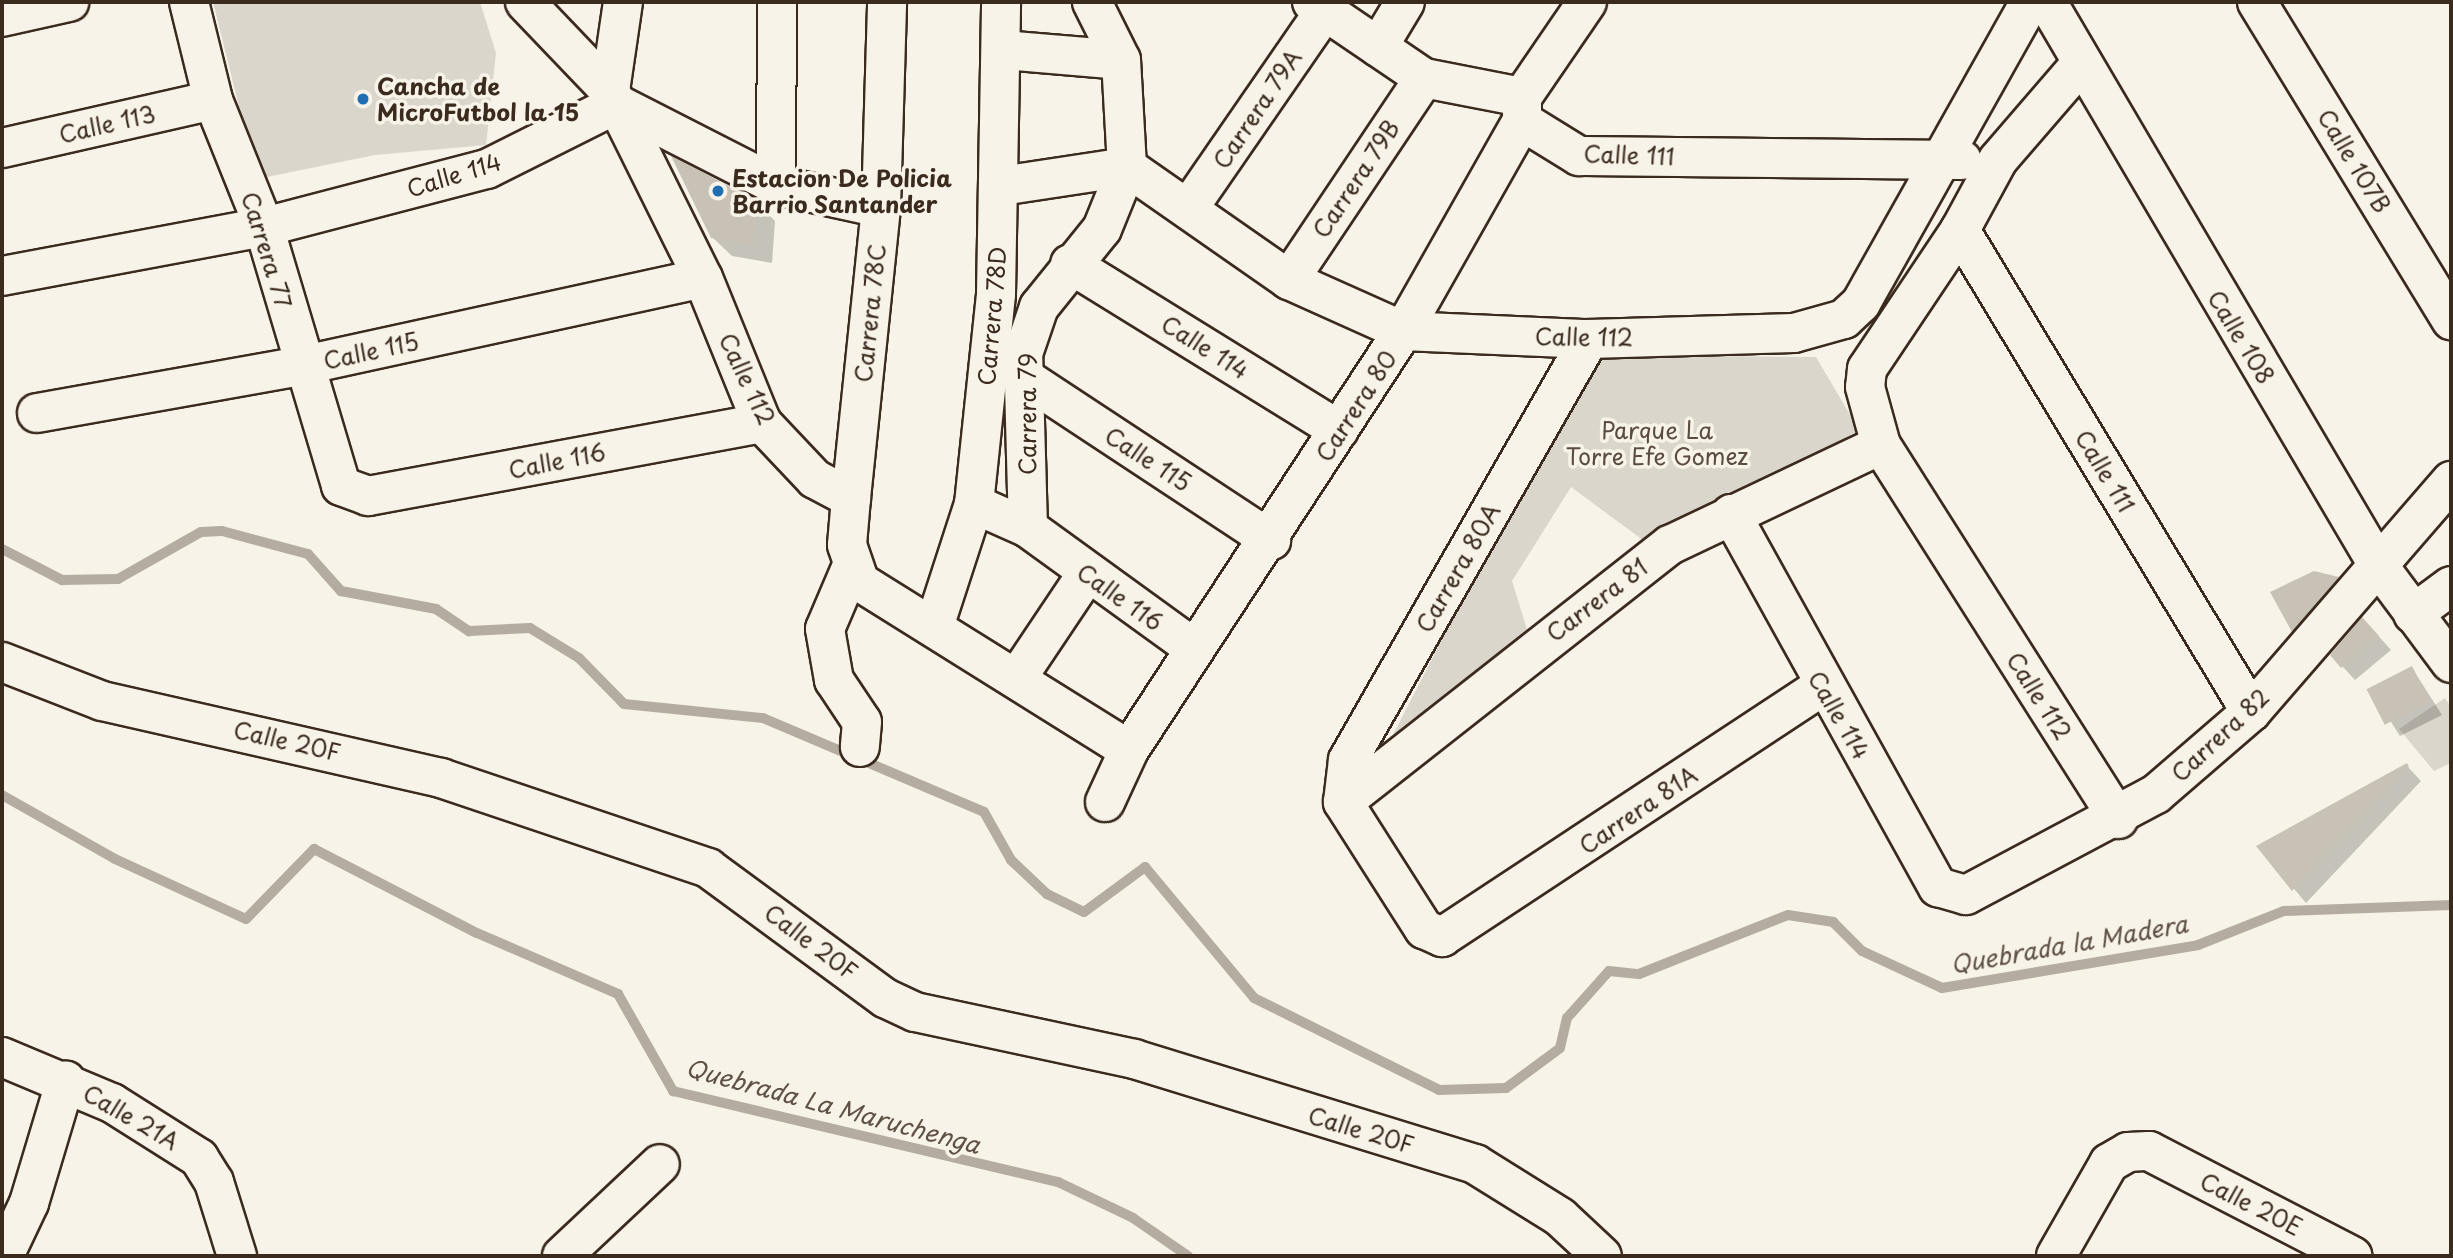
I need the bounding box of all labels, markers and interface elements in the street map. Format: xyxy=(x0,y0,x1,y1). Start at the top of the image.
street label: Carrera 79A xyxy=(1207,44,1307,174)
place label: Cancha de MicroFutbol la 15 xyxy=(377,72,579,126)
marker: Cancha de MicroFutbol la 15 xyxy=(355,91,371,107)
street label: Calle 113 xyxy=(56,99,158,149)
street label: Calle 107B xyxy=(2312,104,2396,218)
street label: Carrera 79B xyxy=(1306,115,1406,243)
street label: Calle 111 xyxy=(1583,140,1675,170)
street label: Calle 114 xyxy=(403,147,505,203)
place label: Estacion De Policia Barrio Santander xyxy=(732,164,953,218)
marker: Estacion De Policia Barrio Santander xyxy=(710,183,726,199)
street label: Carrera 77 xyxy=(236,188,298,312)
street label: Carrera 78C xyxy=(849,242,891,384)
street label: Carrera 78D xyxy=(972,245,1012,387)
street label: Calle 108 xyxy=(2202,285,2280,389)
street label: Calle 114 xyxy=(1156,309,1254,385)
street label: Calle 112 xyxy=(1534,322,1634,352)
street label: Calle 115 xyxy=(320,327,422,375)
street label: Calle 112 xyxy=(714,328,780,430)
street label: Carrera 80 xyxy=(1310,345,1402,467)
street label: Carrera 79 xyxy=(1013,353,1041,475)
park label: Parque La Torre Efe Gomez xyxy=(1565,416,1749,470)
street label: Calle 115 xyxy=(1100,421,1196,497)
street label: Calle 111 xyxy=(2070,425,2140,517)
street label: Calle 116 xyxy=(506,438,608,484)
street label: Carrera 80A xyxy=(1410,499,1506,637)
street label: Carrera 81 xyxy=(1541,553,1653,647)
street label: Calle 116 xyxy=(1072,557,1168,637)
street label: Calle 112 xyxy=(2001,647,2077,745)
street label: Calle 114 xyxy=(1803,666,1875,764)
street label: Carrera 82 xyxy=(2165,683,2275,787)
street label: Calle 20F xyxy=(230,715,344,767)
street label: Carrera 81A xyxy=(1574,760,1702,860)
street label: Calle 20F xyxy=(759,898,863,986)
water label: Quebrada la Madera xyxy=(1948,909,2190,979)
water label: Quebrada La Maruchenga xyxy=(682,1053,984,1159)
street label: Calle 21A xyxy=(78,1078,184,1156)
street label: Calle 20F xyxy=(1305,1101,1417,1159)
street label: Calle 20E xyxy=(2195,1167,2307,1241)

